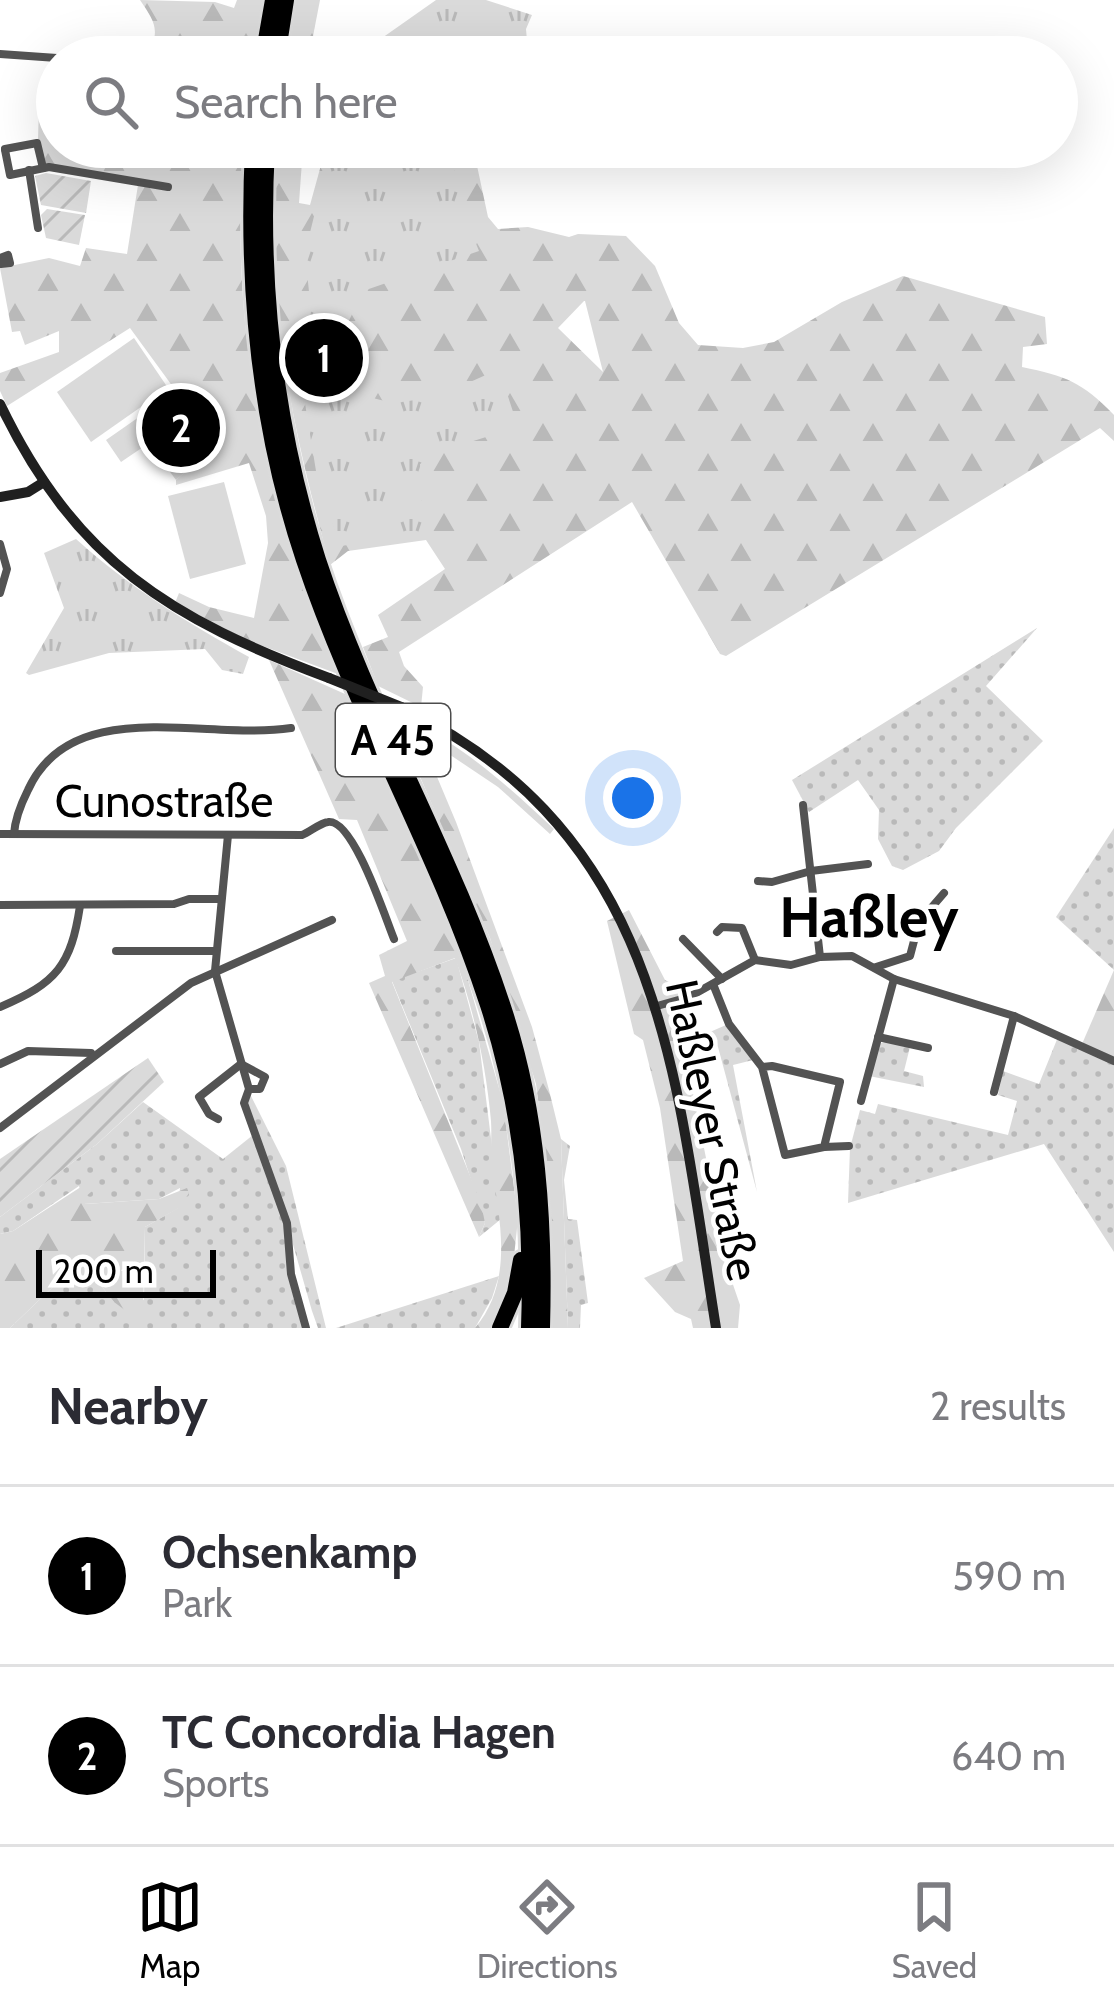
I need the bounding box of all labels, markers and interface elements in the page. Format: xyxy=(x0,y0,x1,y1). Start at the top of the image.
search box xyxy=(36,36,1078,168)
icon: search xyxy=(78,69,144,135)
text: Search here xyxy=(174,75,398,129)
pin: 1 xyxy=(285,313,363,403)
pin: 2 xyxy=(142,383,220,473)
road number: A 45 xyxy=(336,704,450,776)
your location xyxy=(603,768,663,828)
street label: Cunostraße xyxy=(55,774,273,828)
district label: Haßley xyxy=(779,882,959,951)
street label: Haßleyer Straße xyxy=(655,974,771,1286)
scale bar xyxy=(36,1244,216,1297)
text: 200 m xyxy=(54,1251,154,1291)
text: Nearby xyxy=(48,1375,208,1437)
text: 2 results xyxy=(930,1382,1066,1430)
text: Ochsenkamp xyxy=(162,1525,417,1579)
text: 1 xyxy=(80,1552,94,1600)
text: 590 m xyxy=(953,1552,1066,1600)
text: Park xyxy=(162,1579,232,1627)
text: TC Concordia Hagen xyxy=(162,1705,556,1759)
text: 2 xyxy=(77,1732,97,1780)
text: 640 m xyxy=(951,1732,1066,1780)
text: Sports xyxy=(162,1759,269,1807)
tab: Map xyxy=(137,1874,203,1986)
tab: Directions xyxy=(477,1874,618,1986)
tab: Saved xyxy=(891,1874,977,1986)

